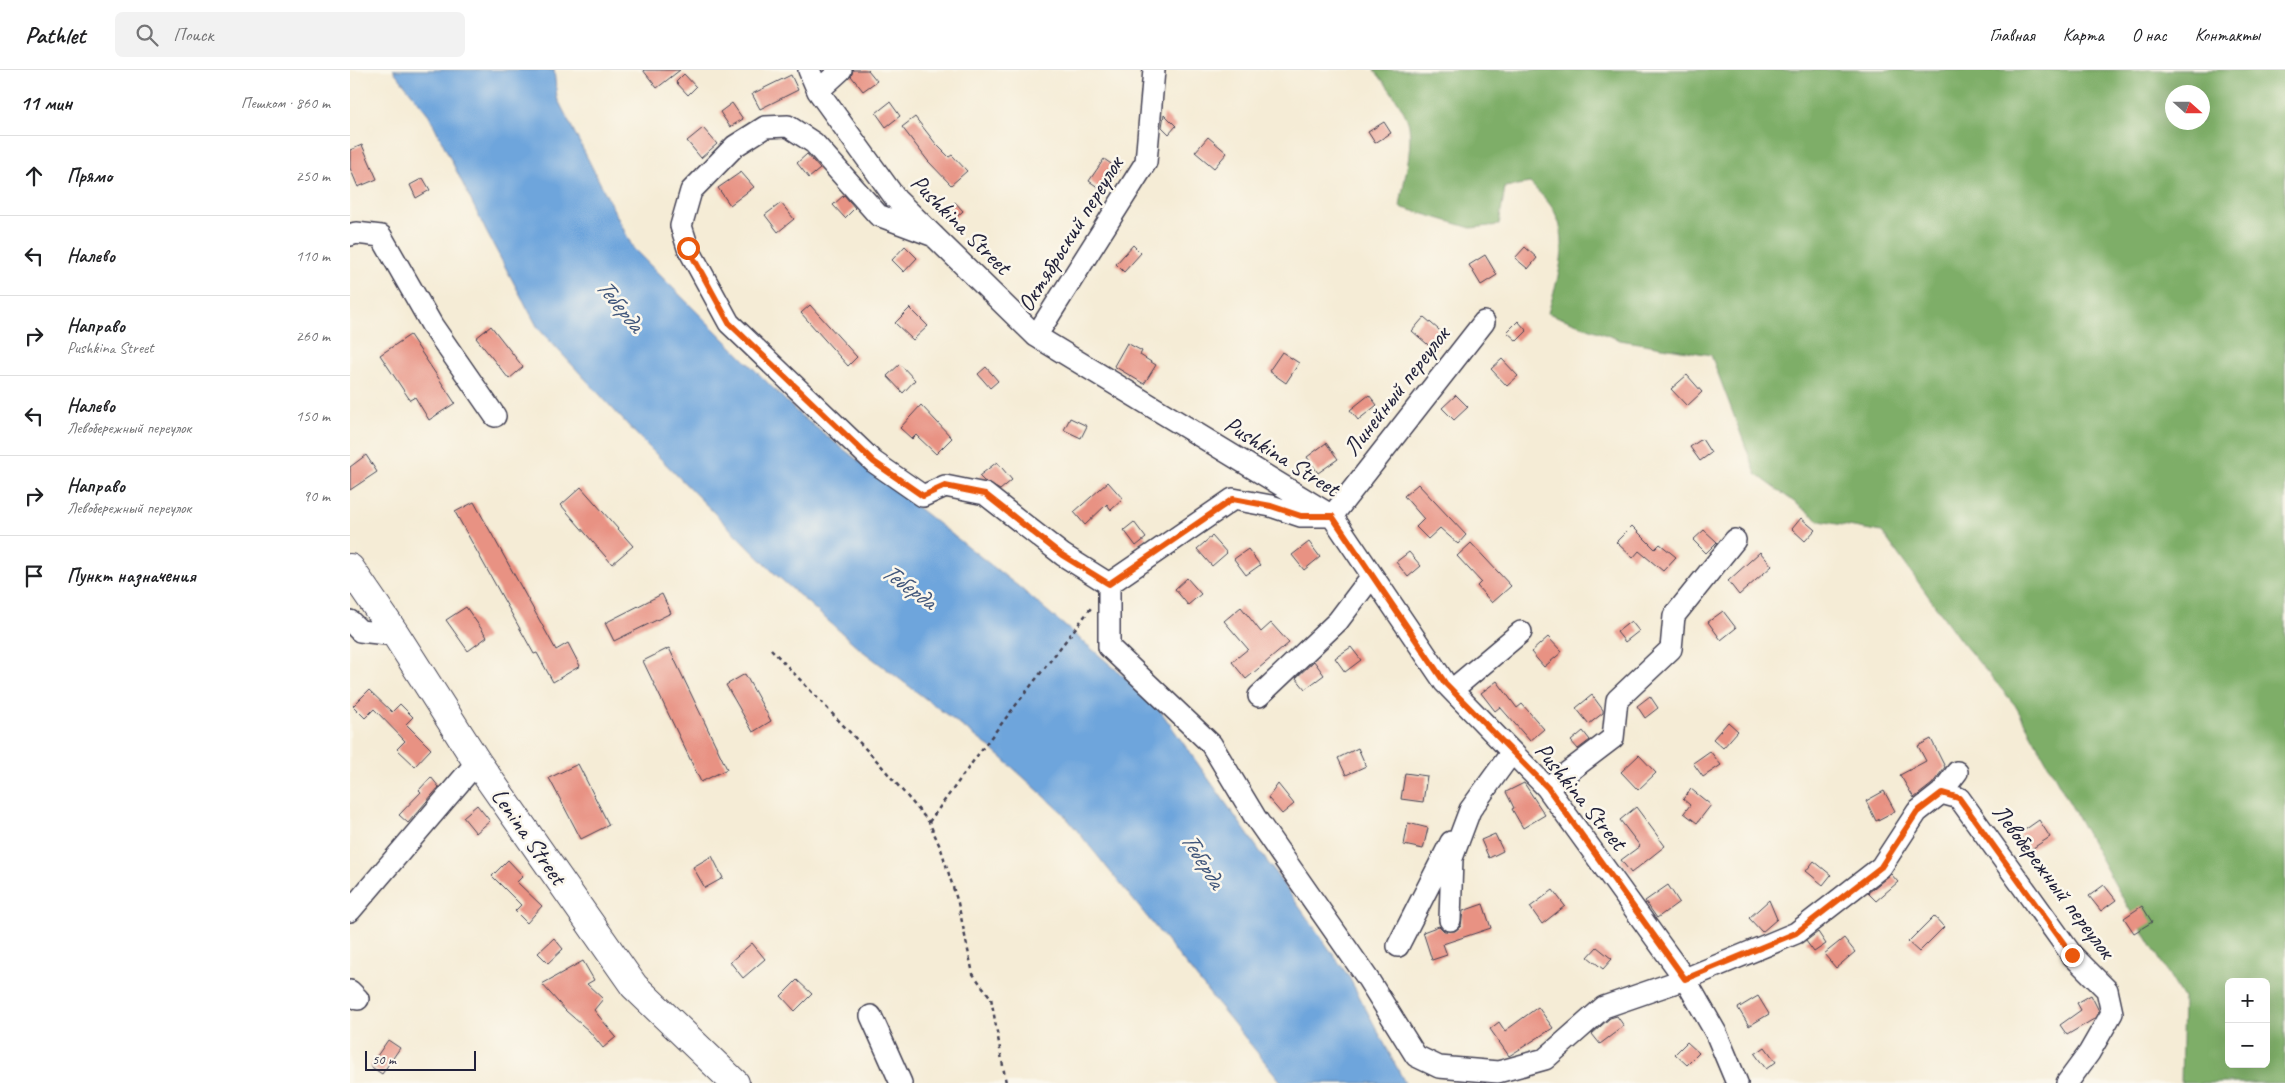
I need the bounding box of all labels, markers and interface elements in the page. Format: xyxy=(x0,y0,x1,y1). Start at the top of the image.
search box xyxy=(115,12,465,57)
text: Pathlet xyxy=(25,20,85,50)
icon: search xyxy=(133,21,161,49)
text: Поиск xyxy=(173,23,213,47)
text: Главная xyxy=(1990,24,2035,46)
text: Карта xyxy=(2063,24,2104,46)
text: О нас xyxy=(2132,24,2167,46)
text: Контакты xyxy=(2195,24,2260,46)
north arrow xyxy=(2165,85,2210,130)
text: 11 мин xyxy=(20,90,72,116)
text: Пешком · 860 m xyxy=(241,93,330,113)
street label: Октябрьский переулок xyxy=(1010,149,1131,317)
icon: ahead xyxy=(20,162,48,190)
text: Прямо xyxy=(67,164,112,188)
text: 250 m xyxy=(296,166,330,186)
street label: Pushkina Street xyxy=(904,167,1019,282)
route start xyxy=(677,237,700,260)
icon: left xyxy=(20,242,48,270)
text: Налево xyxy=(67,244,115,268)
text: 110 m xyxy=(296,246,330,266)
water label: Теберда xyxy=(589,271,653,341)
text: Направо xyxy=(67,314,125,338)
street label: Линейный переулок xyxy=(1336,319,1457,462)
icon: right xyxy=(20,322,48,350)
text: 260 m xyxy=(296,326,330,346)
text: Pushkina Street xyxy=(67,338,154,358)
text: Налево xyxy=(67,394,115,418)
icon: left xyxy=(20,402,48,430)
text: 150 m xyxy=(296,406,330,426)
street label: Pushkina Street xyxy=(1219,409,1347,504)
text: Левобережный переулок xyxy=(67,418,191,438)
text: Направо xyxy=(67,474,125,498)
icon: right xyxy=(20,482,48,510)
text: 90 m xyxy=(303,486,330,506)
text: Левобережный переулок xyxy=(67,498,191,518)
water label: Теберда xyxy=(875,555,945,618)
icon: arrive xyxy=(20,562,48,590)
text: Пункт назначения xyxy=(67,564,196,588)
street label: Pushkina Street xyxy=(1528,736,1635,857)
street label: Lenina Street xyxy=(485,782,574,892)
street label: Левобережный переулок xyxy=(1986,798,2123,966)
water label: Теберда xyxy=(1173,826,1234,896)
route end xyxy=(2061,944,2084,967)
map controls xyxy=(2225,978,2270,1068)
button: + xyxy=(2225,978,2270,1023)
button: − xyxy=(2225,1023,2270,1068)
scale bar xyxy=(365,1048,476,1071)
text: 50 m xyxy=(372,1051,396,1068)

